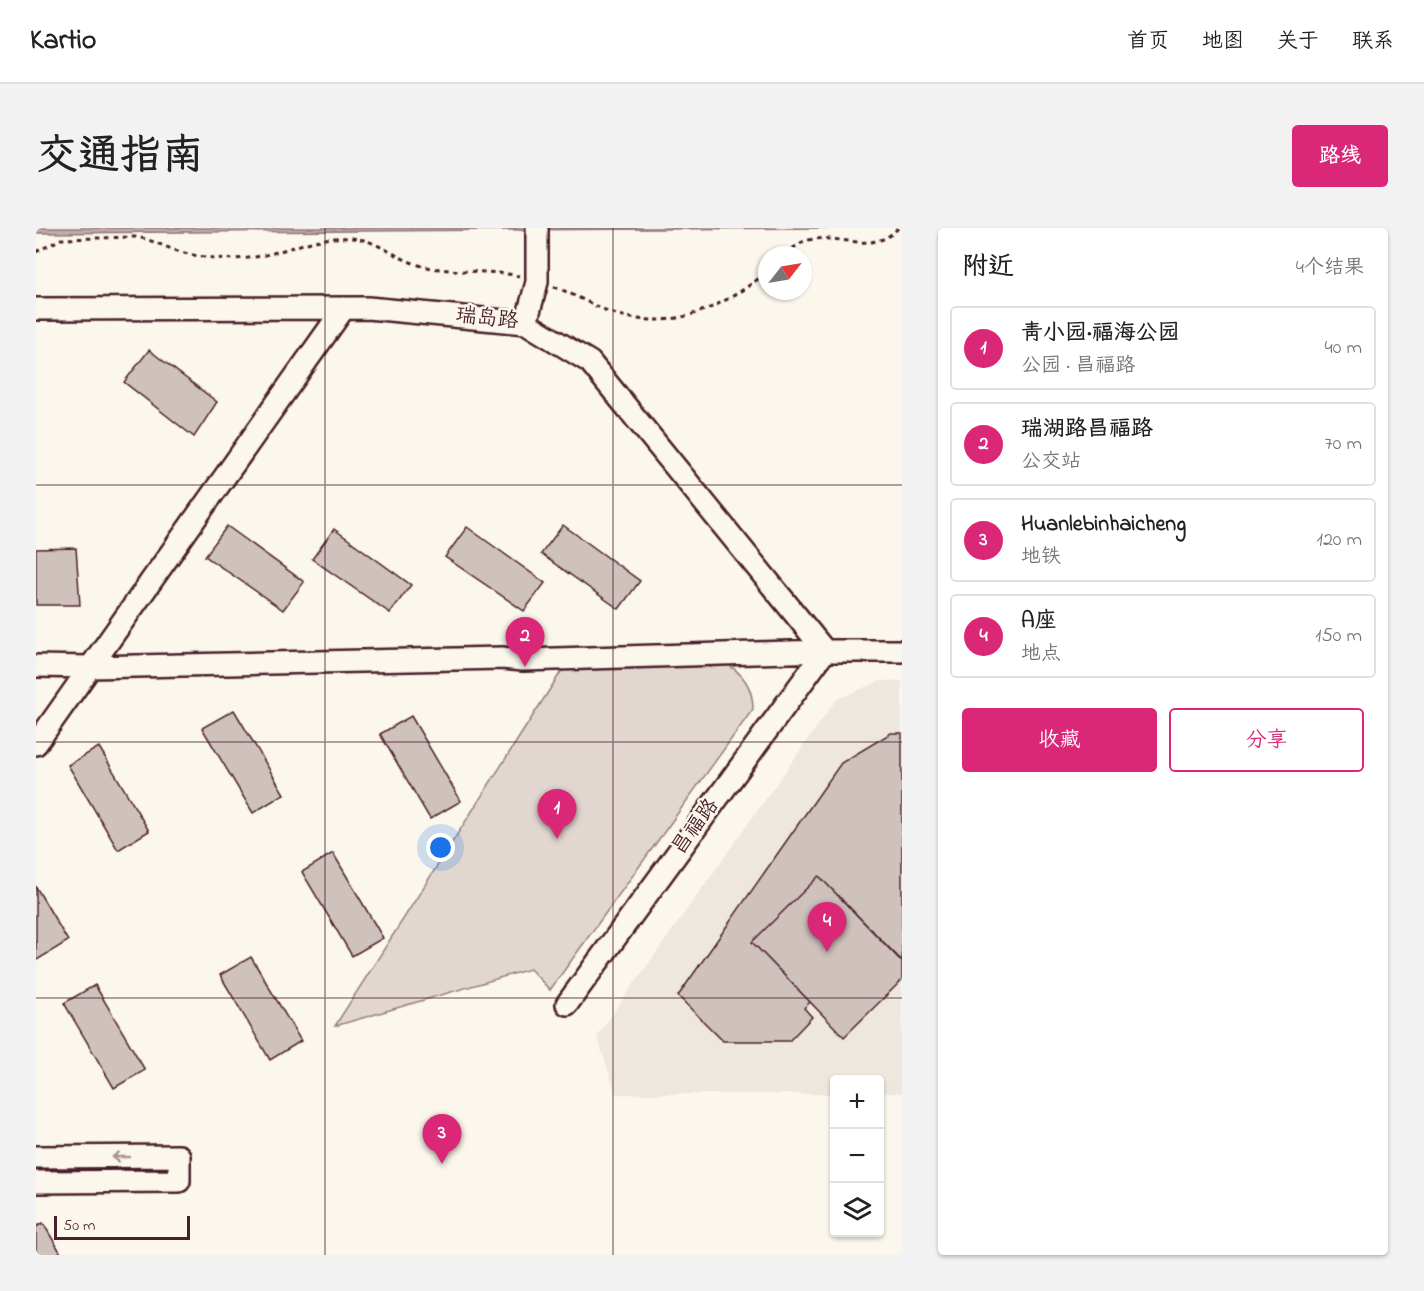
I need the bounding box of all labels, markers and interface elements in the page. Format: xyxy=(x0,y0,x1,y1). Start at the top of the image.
text: Kartio xyxy=(30,21,96,62)
text: 首页 xyxy=(1127,27,1169,57)
text: 地图 xyxy=(1202,27,1244,57)
text: 关于 xyxy=(1277,27,1319,57)
text: 联系 xyxy=(1352,27,1394,57)
button: 路线 xyxy=(1292,125,1388,187)
text: 交通指南 xyxy=(36,127,204,188)
north arrow xyxy=(758,246,812,300)
text: 附近 xyxy=(962,249,1014,287)
text: 4个结果 xyxy=(1296,254,1364,283)
street label: 瑞岛路 xyxy=(454,301,520,337)
text: 青小园·福海公园 xyxy=(1021,318,1180,350)
text: 1 xyxy=(980,334,987,363)
text: 40 m xyxy=(1325,334,1362,363)
text: 公园 · 昌福路 xyxy=(1021,352,1135,381)
text: 瑞湖路昌福路 xyxy=(1021,414,1153,446)
text: 2 xyxy=(979,430,988,459)
text: 70 m xyxy=(1325,430,1362,459)
text: 公交站 xyxy=(1021,448,1081,477)
text: Huanlebinhaicheng xyxy=(1021,509,1186,541)
text: 3 xyxy=(979,526,988,555)
text: 120 m xyxy=(1317,526,1362,555)
text: 地铁 xyxy=(1021,543,1061,572)
text: A座 xyxy=(1021,606,1057,638)
pin: 2 xyxy=(506,618,544,667)
text: 4 xyxy=(979,622,988,651)
text: 150 m xyxy=(1315,622,1362,651)
text: 地点 xyxy=(1021,640,1061,669)
button: 收藏 xyxy=(962,708,1157,772)
button: 分享 xyxy=(1169,708,1364,772)
pin: 1 xyxy=(538,790,576,839)
street label: 昌福路 xyxy=(665,793,727,861)
your location xyxy=(426,833,455,862)
pin: 4 xyxy=(808,902,846,952)
map controls xyxy=(830,1075,884,1237)
button: + xyxy=(830,1075,884,1129)
pin: 3 xyxy=(422,1114,462,1164)
button: − xyxy=(830,1129,884,1183)
one-way arrow xyxy=(111,1151,131,1162)
button: layers xyxy=(830,1183,884,1237)
scale bar xyxy=(54,1213,190,1240)
text: 50 m xyxy=(63,1214,95,1238)

